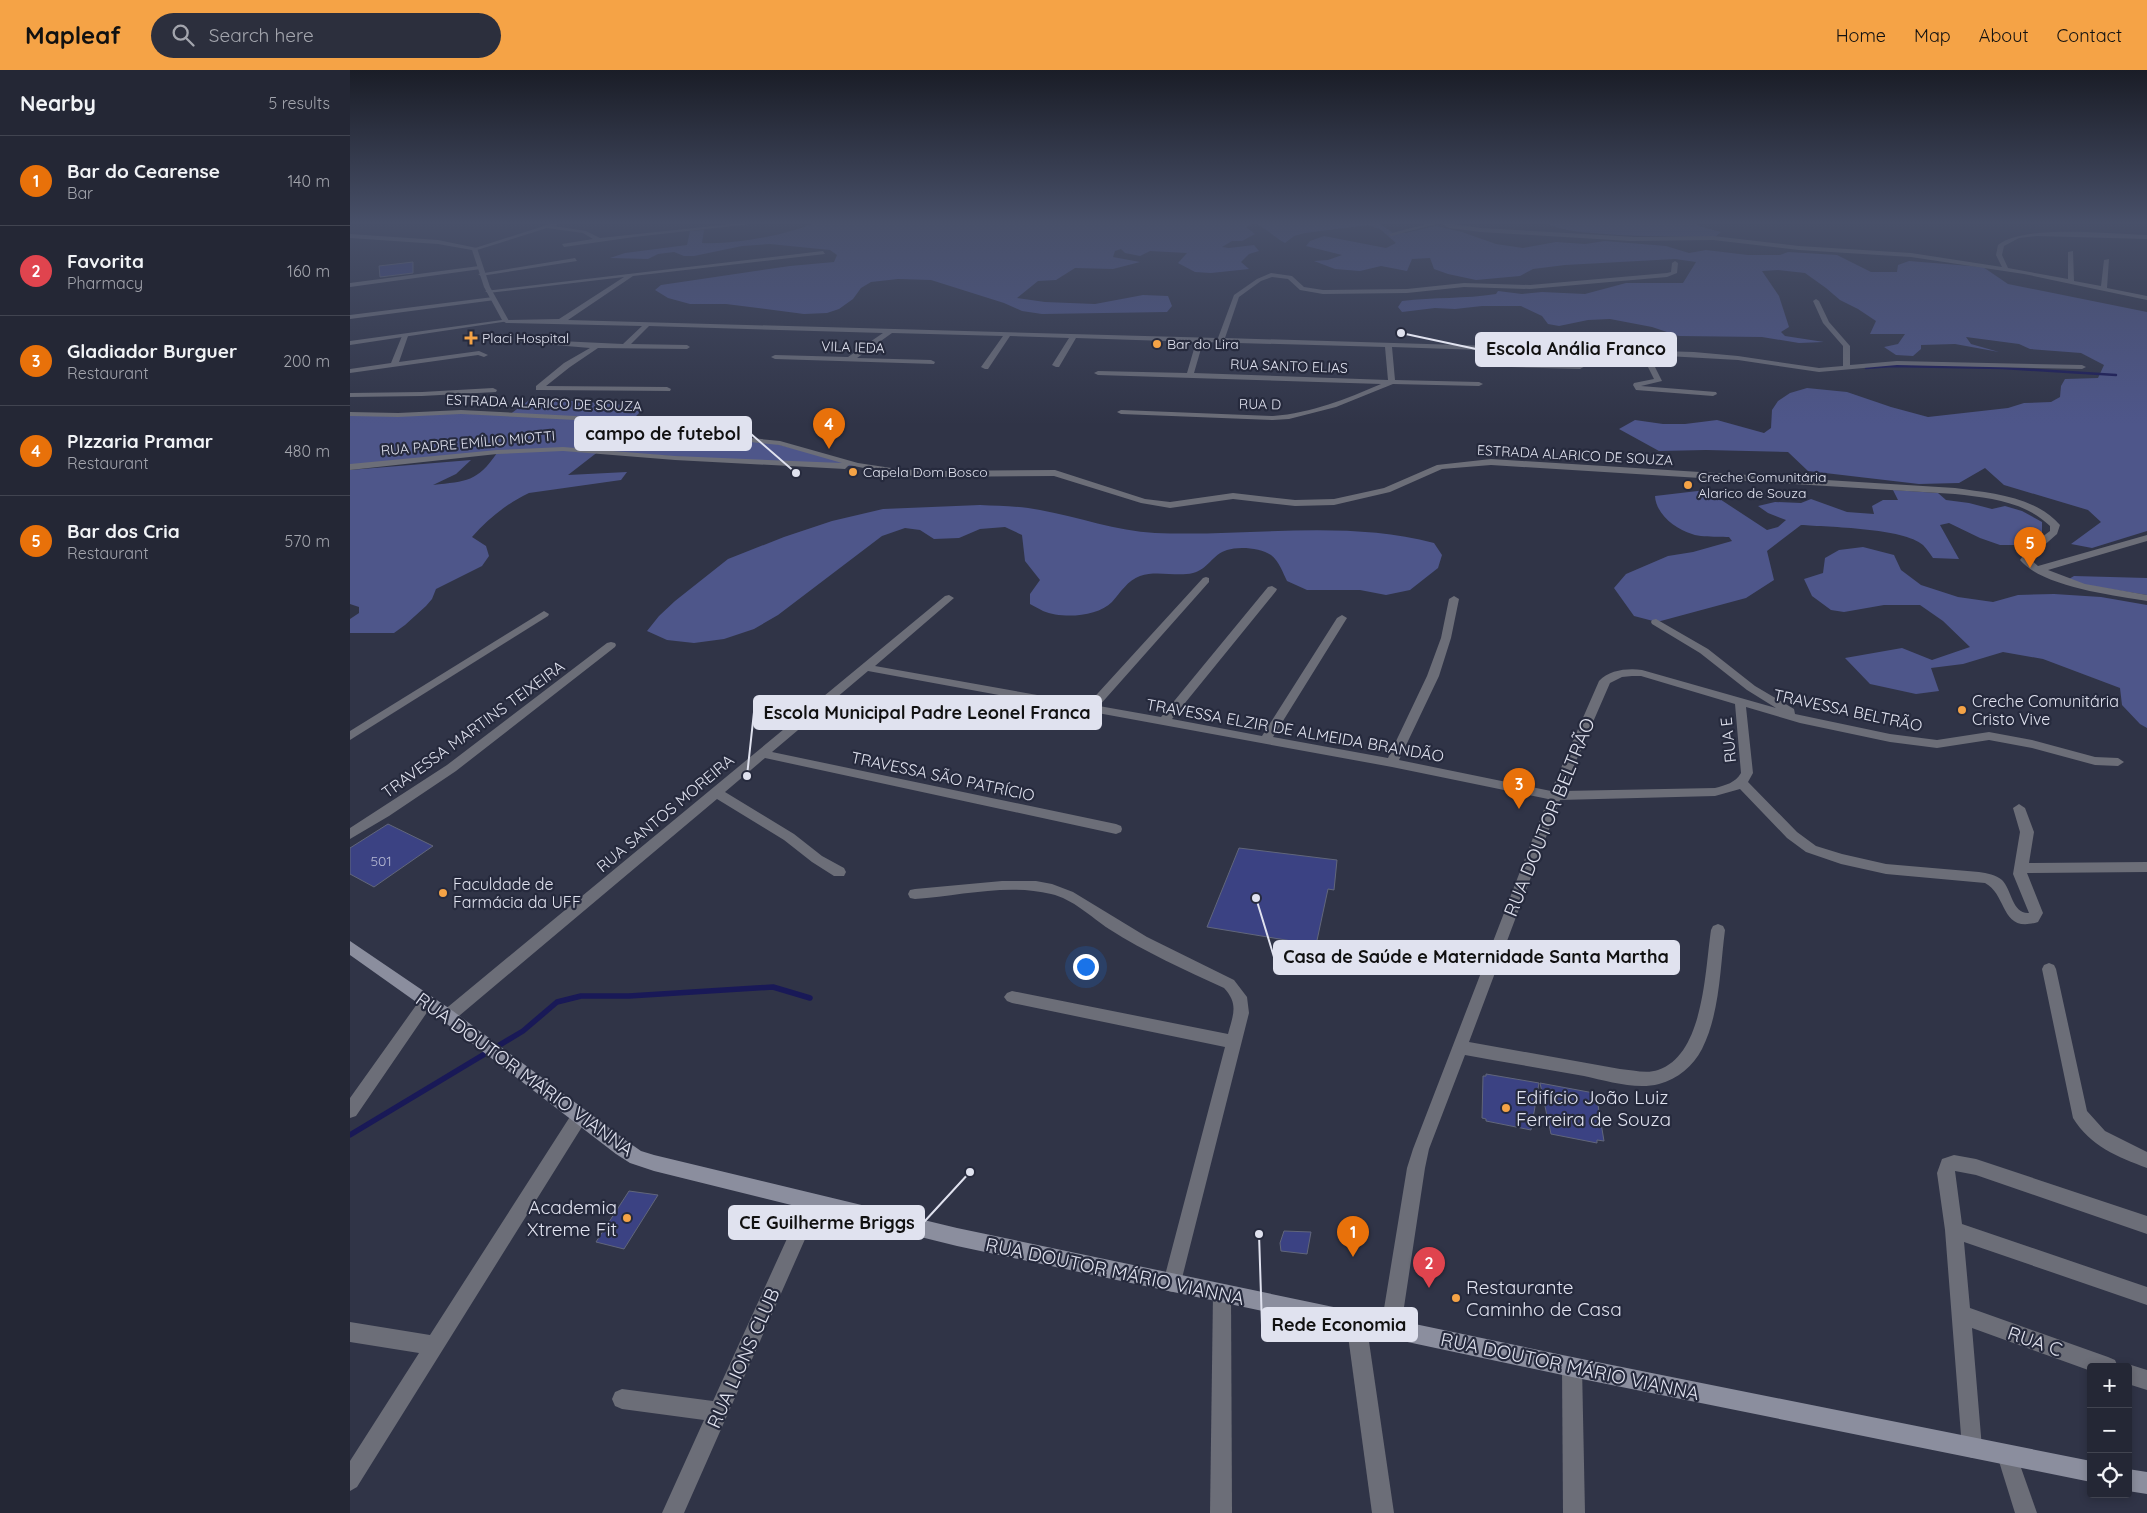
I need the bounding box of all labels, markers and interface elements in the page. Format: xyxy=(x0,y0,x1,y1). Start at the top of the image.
search box xyxy=(151,13,501,58)
text: Mapleaf xyxy=(25,20,121,50)
icon: search xyxy=(169,21,197,49)
text: Search here xyxy=(209,23,314,47)
text: Home xyxy=(1836,24,1886,47)
text: Map xyxy=(1914,24,1951,47)
text: About xyxy=(1979,24,2029,47)
text: Contact xyxy=(2057,24,2122,47)
text: Nearby xyxy=(20,90,96,116)
text: 5 results xyxy=(269,93,330,113)
text: Bar do Cearense xyxy=(67,159,220,183)
text: 1 xyxy=(33,171,39,191)
text: 140 m xyxy=(287,171,330,191)
text: Bar xyxy=(67,183,93,203)
text: Favorita xyxy=(67,249,144,273)
text: 2 xyxy=(31,261,41,281)
text: 160 m xyxy=(287,261,330,281)
text: Pharmacy xyxy=(67,273,143,293)
place label: Placi Hospital xyxy=(482,329,569,347)
marker: Placi Hospital xyxy=(464,331,478,345)
callout: Escola Anália Franco xyxy=(1476,333,1676,366)
place label: Bar do Lira xyxy=(1167,335,1239,353)
street label: VILA IEDA xyxy=(821,337,885,357)
text: Escola Anália Franco xyxy=(1486,337,1666,360)
marker: Bar do Lira xyxy=(1151,338,1163,350)
text: Gladiador Burguer xyxy=(67,339,237,363)
text: 3 xyxy=(32,351,40,371)
text: 200 m xyxy=(283,351,330,371)
street label: RUA SANTO ELIAS xyxy=(1230,355,1348,377)
text: Restaurant xyxy=(67,363,149,383)
street label: ESTRADA ALARICO DE SOUZA xyxy=(446,391,642,415)
street label: RUA D xyxy=(1239,395,1281,413)
pin: 4 xyxy=(813,408,845,449)
callout: campo de futebol xyxy=(575,417,751,450)
text: campo de futebol xyxy=(585,422,741,445)
street label: RUA PADRE EMÍLIO MIOTTI xyxy=(380,426,556,460)
text: PIzzaria Pramar xyxy=(67,429,213,453)
text: 4 xyxy=(31,441,41,461)
text: 480 m xyxy=(284,441,330,461)
street label: ESTRADA ALARICO DE SOUZA xyxy=(1477,441,1673,469)
text: Restaurant xyxy=(67,453,149,473)
place label: Capela Dom Bosco xyxy=(863,463,988,481)
marker: Capela Dom Bosco xyxy=(847,466,859,478)
place label: Creche Comunitária Alarico de Souza xyxy=(1698,468,1827,502)
marker: Creche Comunitária Alarico de Souza xyxy=(1682,479,1694,491)
text: Bar dos Cria xyxy=(67,519,180,543)
pin: 5 xyxy=(2014,527,2046,568)
text: 5 xyxy=(31,531,41,551)
text: 570 m xyxy=(285,531,330,551)
text: Restaurant xyxy=(67,543,149,563)
street label: TRAVESSA MARTINS TEIXEIRA xyxy=(378,656,568,802)
street label: TRAVESSA BELTRÃO xyxy=(1772,684,1924,736)
place label: Creche Comunitária Cristo Vive xyxy=(1972,691,2119,729)
street label: TRAVESSA ELZIR DE ALMEIDA BRANDÃO xyxy=(1144,694,1446,766)
callout: Escola Municipal Padre Leonel Franca xyxy=(754,696,1101,729)
text: Escola Municipal Padre Leonel Franca xyxy=(763,701,1091,724)
marker: Creche Comunitária Cristo Vive xyxy=(1956,704,1968,716)
street label: RUA DOUTOR BELTRÃO xyxy=(1498,714,1600,920)
street label: RUA E xyxy=(1716,716,1740,764)
street label: TRAVESSA SÃO PATRÍCIO xyxy=(849,747,1037,805)
street label: RUA SANTOS MOREIRA xyxy=(592,750,738,876)
pin: 3 xyxy=(1503,768,1535,809)
house number: 501 xyxy=(370,852,392,870)
place label: Faculdade de Farmácia da UFF xyxy=(453,874,581,912)
marker: Faculdade de Farmácia da UFF xyxy=(437,887,449,899)
callout: Casa de Saúde e Maternidade Santa Martha xyxy=(1274,941,1679,974)
text: Casa de Saúde e Maternidade Santa Martha xyxy=(1283,945,1669,968)
your location xyxy=(1073,954,1099,980)
street label: RUA DOUTOR MÁRIO VIANNA xyxy=(411,987,639,1161)
place label: Edifício João Luiz Ferreira de Souza xyxy=(1516,1085,1671,1131)
marker: Edifício João Luiz Ferreira de Souza xyxy=(1500,1102,1512,1114)
place label: Academia Xtreme Fit xyxy=(527,1195,617,1241)
callout: CE Guilherme Briggs xyxy=(729,1206,924,1239)
text: CE Guilherme Briggs xyxy=(739,1211,915,1234)
marker: Academia Xtreme Fit xyxy=(621,1212,633,1224)
pin: 1 xyxy=(1337,1216,1369,1257)
street label: RUA DOUTOR MÁRIO VIANNA xyxy=(984,1232,1246,1310)
pin: 2 xyxy=(1413,1247,1445,1288)
place label: Restaurante Caminho de Casa xyxy=(1466,1275,1622,1321)
street label: RUA LIONS CLUB xyxy=(701,1284,785,1432)
marker: Restaurante Caminho de Casa xyxy=(1450,1292,1462,1304)
callout: Rede Economia xyxy=(1262,1308,1417,1341)
text: Rede Economia xyxy=(1272,1313,1406,1336)
street label: RUA C xyxy=(2005,1321,2065,1361)
street label: RUA DOUTOR MÁRIO VIANNA xyxy=(1439,1327,1701,1405)
map controls xyxy=(2087,1363,2132,1498)
button: + xyxy=(2087,1363,2132,1408)
button: − xyxy=(2087,1408,2132,1453)
button: locate xyxy=(2087,1453,2132,1498)

